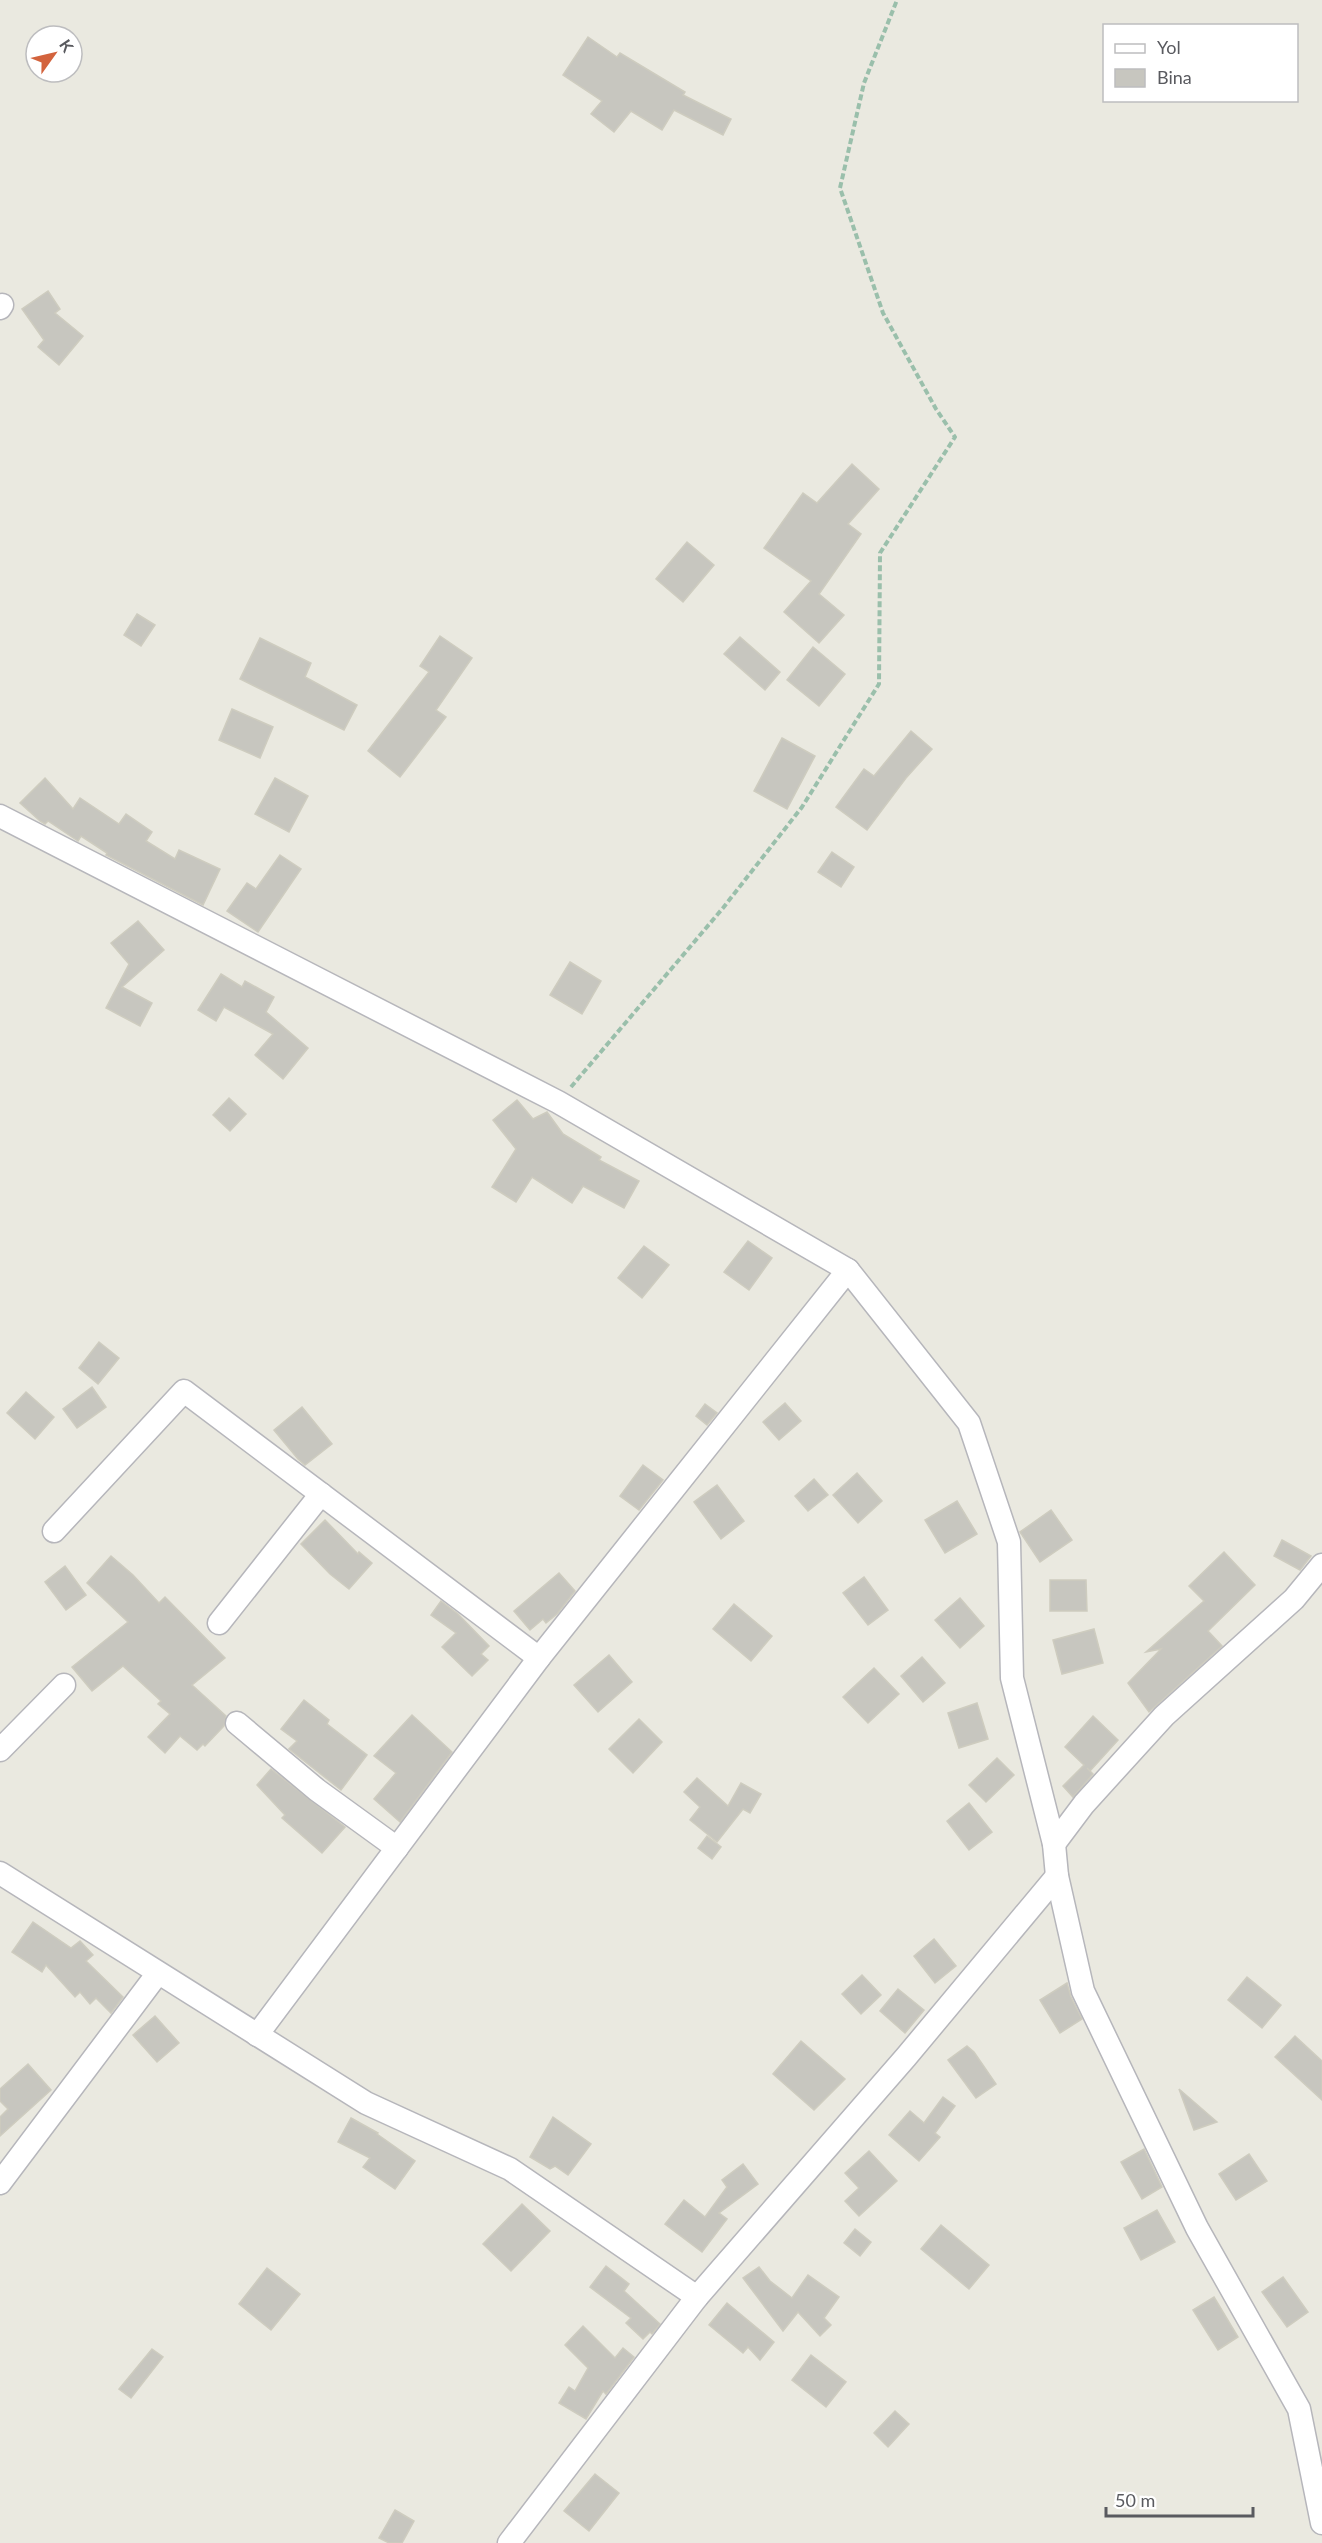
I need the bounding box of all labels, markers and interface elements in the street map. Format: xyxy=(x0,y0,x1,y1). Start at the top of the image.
north arrow xyxy=(24,24,84,84)
legend xyxy=(1103,24,1298,102)
text: K xyxy=(56,35,78,56)
text: Yol xyxy=(1157,36,1181,58)
text: Bina xyxy=(1157,66,1192,88)
scale bar xyxy=(1106,2480,1253,2518)
text: 50 m xyxy=(1115,2489,1155,2511)

